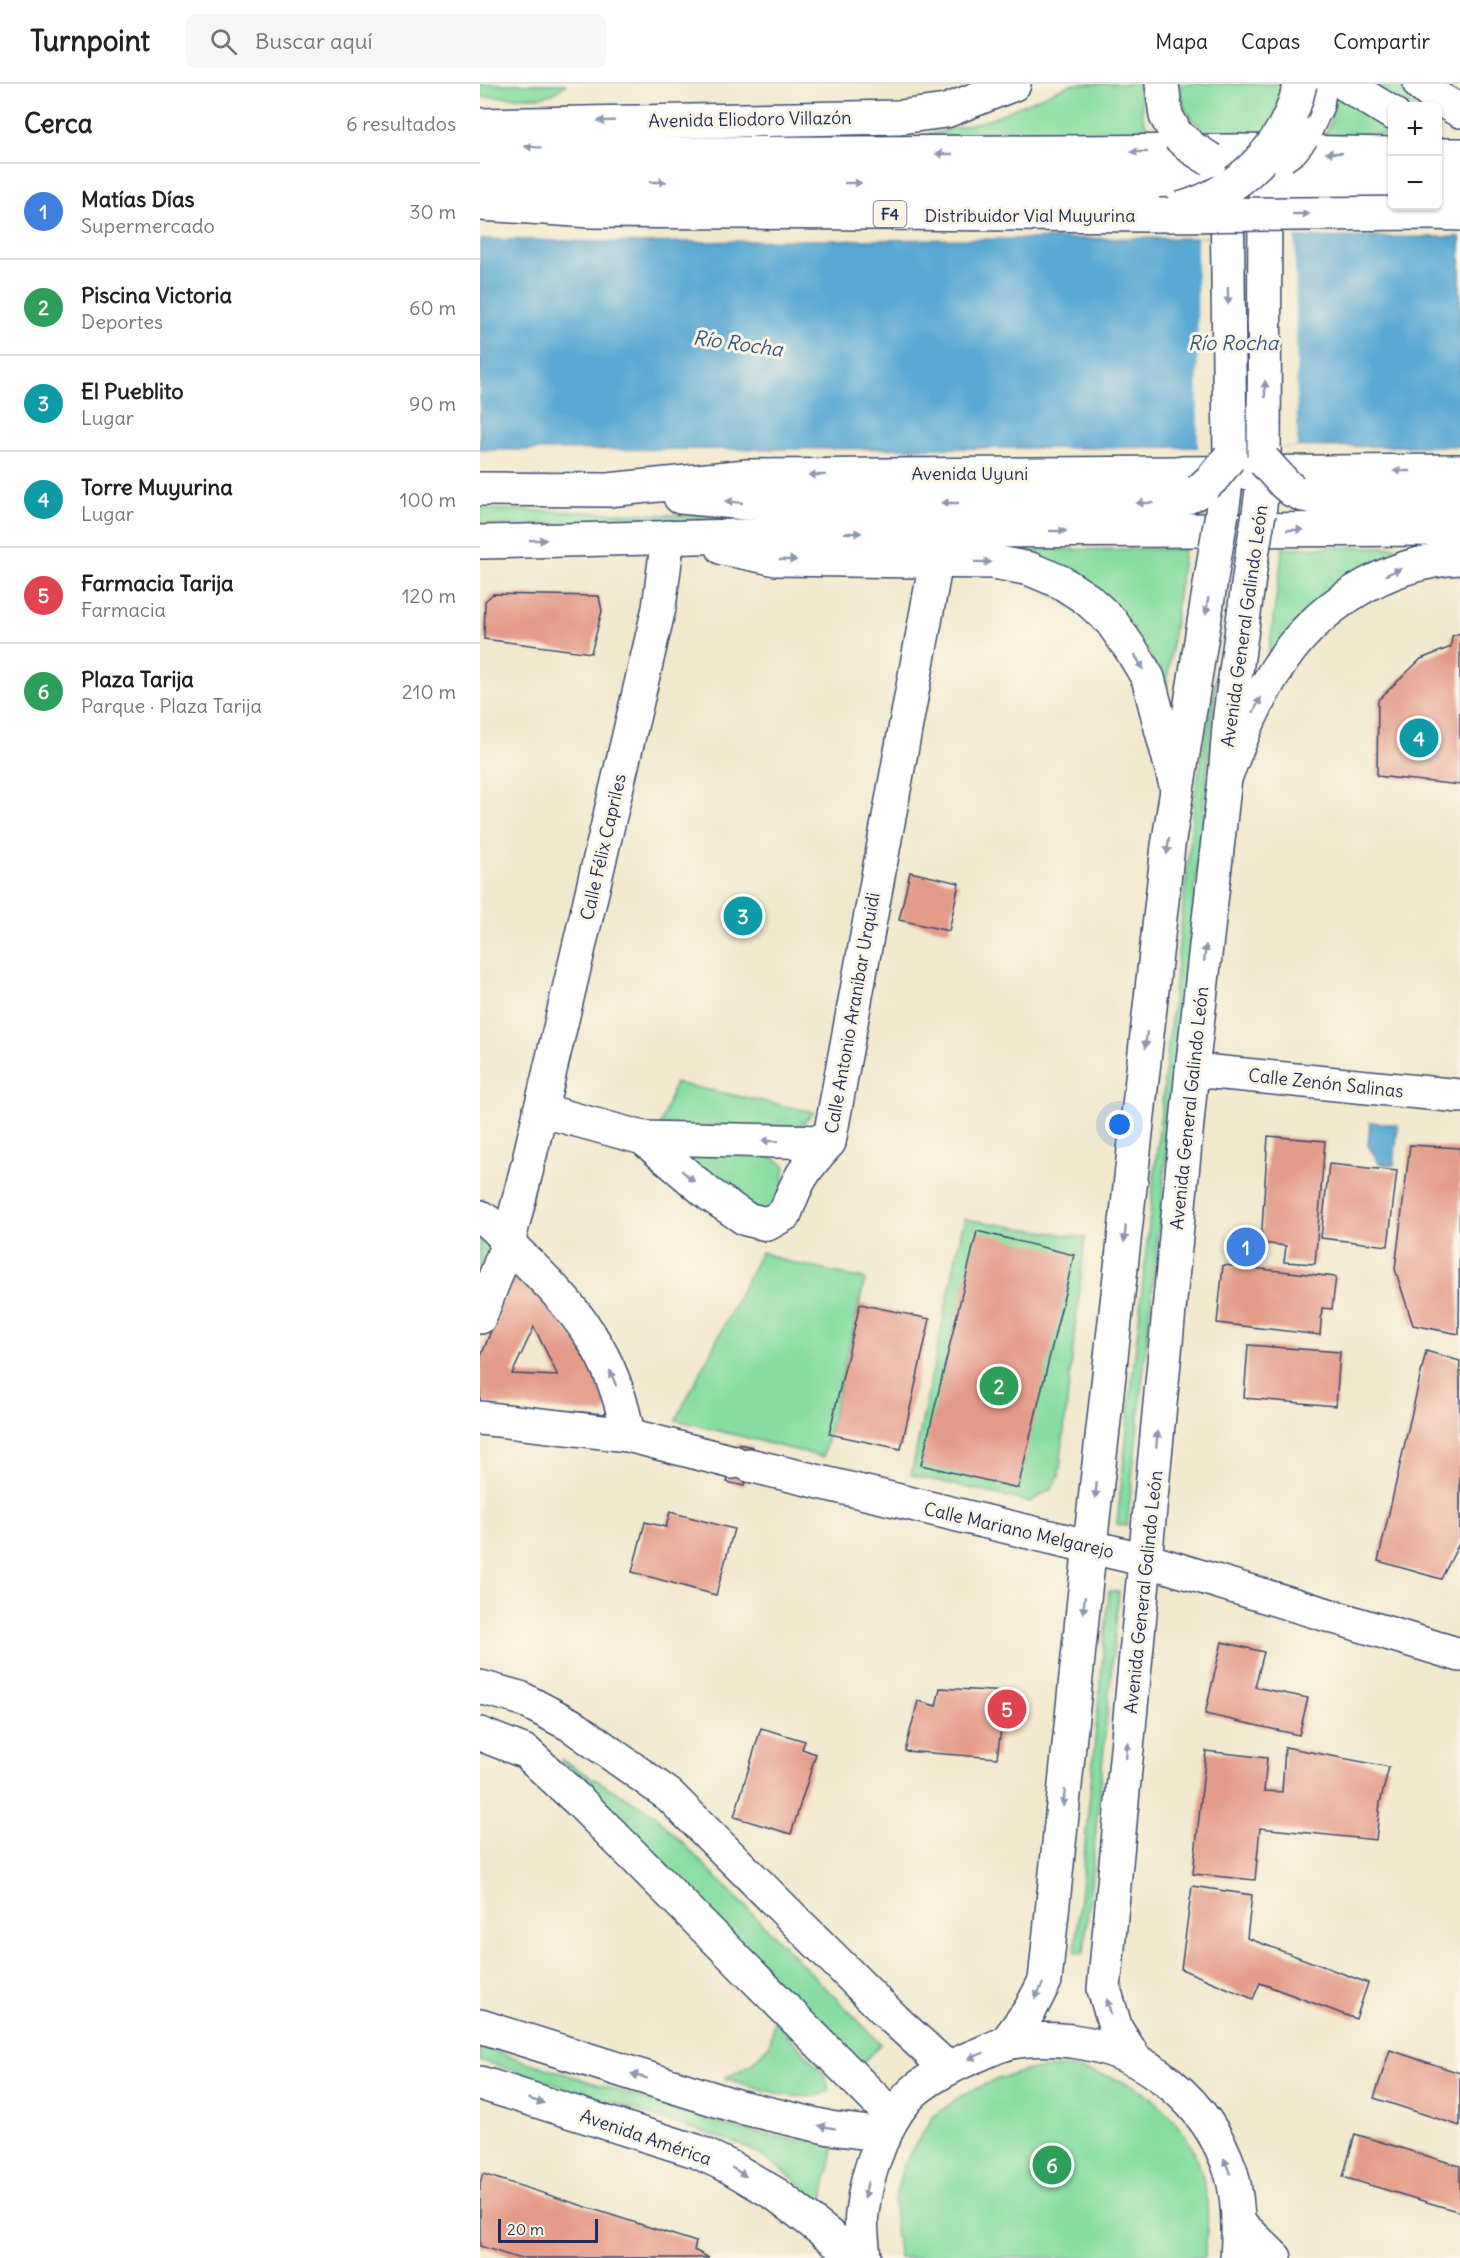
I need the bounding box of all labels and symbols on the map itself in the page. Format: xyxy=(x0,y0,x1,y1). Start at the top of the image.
street label: Avenida Eliodoro Villazón xyxy=(648,106,852,132)
one-way arrow xyxy=(597,117,616,126)
one-way arrow xyxy=(524,143,543,152)
one-way arrow xyxy=(1130,147,1149,157)
one-way arrow xyxy=(1325,148,1344,158)
one-way arrow xyxy=(935,149,954,159)
one-way arrow xyxy=(649,177,668,187)
one-way arrow xyxy=(844,178,863,187)
road number: F4 xyxy=(874,201,906,227)
street label: Distribuidor Vial Muyurina xyxy=(925,204,1135,227)
one-way arrow xyxy=(1292,209,1311,219)
one-way arrow xyxy=(1223,286,1232,305)
water label: Río Rocha xyxy=(692,324,786,362)
water label: Río Rocha xyxy=(1188,330,1280,355)
one-way arrow xyxy=(1260,379,1270,398)
street label: Avenida Uyuni xyxy=(912,462,1028,485)
one-way arrow xyxy=(1392,466,1411,476)
one-way arrow xyxy=(808,470,827,480)
one-way arrow xyxy=(724,497,743,507)
one-way arrow xyxy=(940,498,959,508)
one-way arrow xyxy=(1135,498,1154,508)
street label: Avenida General Galindo León xyxy=(1216,503,1272,749)
one-way arrow xyxy=(1285,525,1304,534)
one-way arrow xyxy=(1048,526,1067,536)
one-way arrow xyxy=(843,528,862,538)
one-way arrow xyxy=(529,536,548,545)
one-way arrow xyxy=(778,555,797,564)
one-way arrow xyxy=(973,557,992,567)
one-way arrow xyxy=(1384,567,1402,576)
one-way arrow xyxy=(1202,597,1211,616)
one-way arrow xyxy=(1134,654,1144,671)
one-way arrow xyxy=(1252,696,1261,713)
pin: 4 xyxy=(1400,716,1438,760)
street label: Calle Félix Capriles xyxy=(575,771,631,923)
one-way arrow xyxy=(1163,837,1173,856)
street label: Calle Antonio Aranibar Urquidi xyxy=(819,891,885,1135)
pin: 3 xyxy=(724,894,762,938)
one-way arrow xyxy=(1200,943,1210,962)
street label: Avenida General Galindo León xyxy=(1165,985,1213,1231)
one-way arrow xyxy=(1142,1031,1151,1050)
street label: Calle Zenón Salinas xyxy=(1247,1063,1405,1103)
your location xyxy=(1105,1110,1134,1139)
one-way arrow xyxy=(761,1136,780,1146)
one-way arrow xyxy=(680,1169,695,1182)
pin: 1 xyxy=(1226,1224,1266,1270)
one-way arrow xyxy=(1120,1225,1130,1244)
pin: 2 xyxy=(980,1364,1018,1408)
one-way arrow xyxy=(608,1369,618,1387)
one-way arrow xyxy=(1152,1430,1162,1449)
street label: Avenida General Galindo León xyxy=(1119,1469,1167,1715)
one-way arrow xyxy=(1092,1481,1101,1500)
street label: Calle Mariano Melgarejo xyxy=(922,1497,1116,1563)
one-way arrow xyxy=(1079,1595,1089,1614)
pin: 5 xyxy=(988,1686,1026,1732)
one-way arrow xyxy=(1122,1741,1132,1760)
one-way arrow xyxy=(1059,1789,1069,1808)
one-way arrow xyxy=(1035,1983,1044,2000)
one-way arrow xyxy=(1104,1998,1113,2016)
one-way arrow xyxy=(967,2052,985,2061)
one-way arrow xyxy=(630,2071,648,2080)
one-way arrow xyxy=(527,2097,545,2106)
street label: Avenida América xyxy=(577,2104,715,2170)
one-way arrow xyxy=(817,2122,836,2131)
pin: 6 xyxy=(1032,2142,1072,2188)
one-way arrow xyxy=(1222,2157,1231,2175)
one-way arrow xyxy=(731,2167,747,2178)
one-way arrow xyxy=(861,2180,870,2199)
scale bar xyxy=(498,2216,598,2244)

